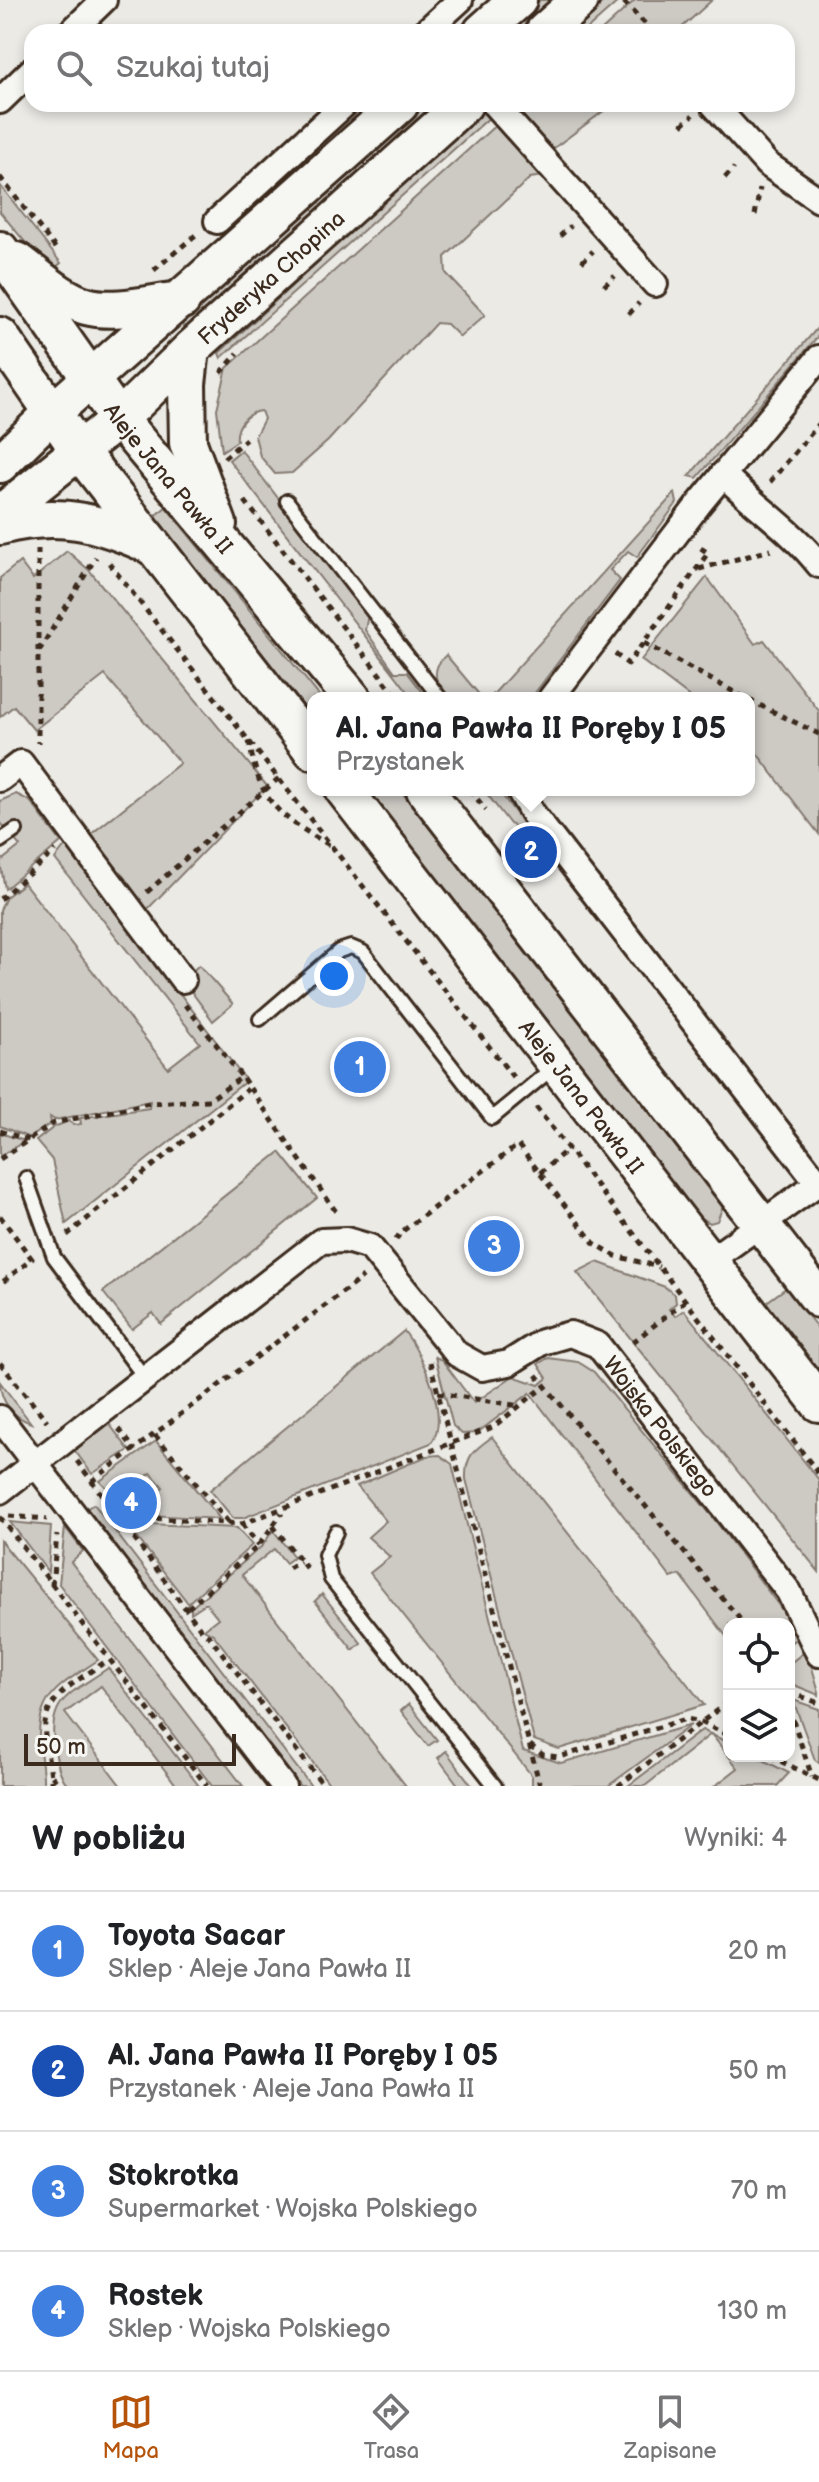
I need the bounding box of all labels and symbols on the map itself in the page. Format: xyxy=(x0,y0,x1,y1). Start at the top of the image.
street label: Fryderyka Chopina xyxy=(193,206,351,351)
street label: Aleje Jana Pawła II xyxy=(97,399,238,560)
pin: 2 xyxy=(505,822,557,882)
your location xyxy=(314,956,354,996)
street label: Aleje Jana Pawła II xyxy=(512,1015,649,1180)
pin: 1 xyxy=(334,1037,386,1097)
pin: 3 xyxy=(468,1216,520,1276)
street label: Wojska Polskiego xyxy=(597,1351,723,1503)
pin: 4 xyxy=(105,1473,157,1533)
scale bar xyxy=(24,1730,236,1766)

